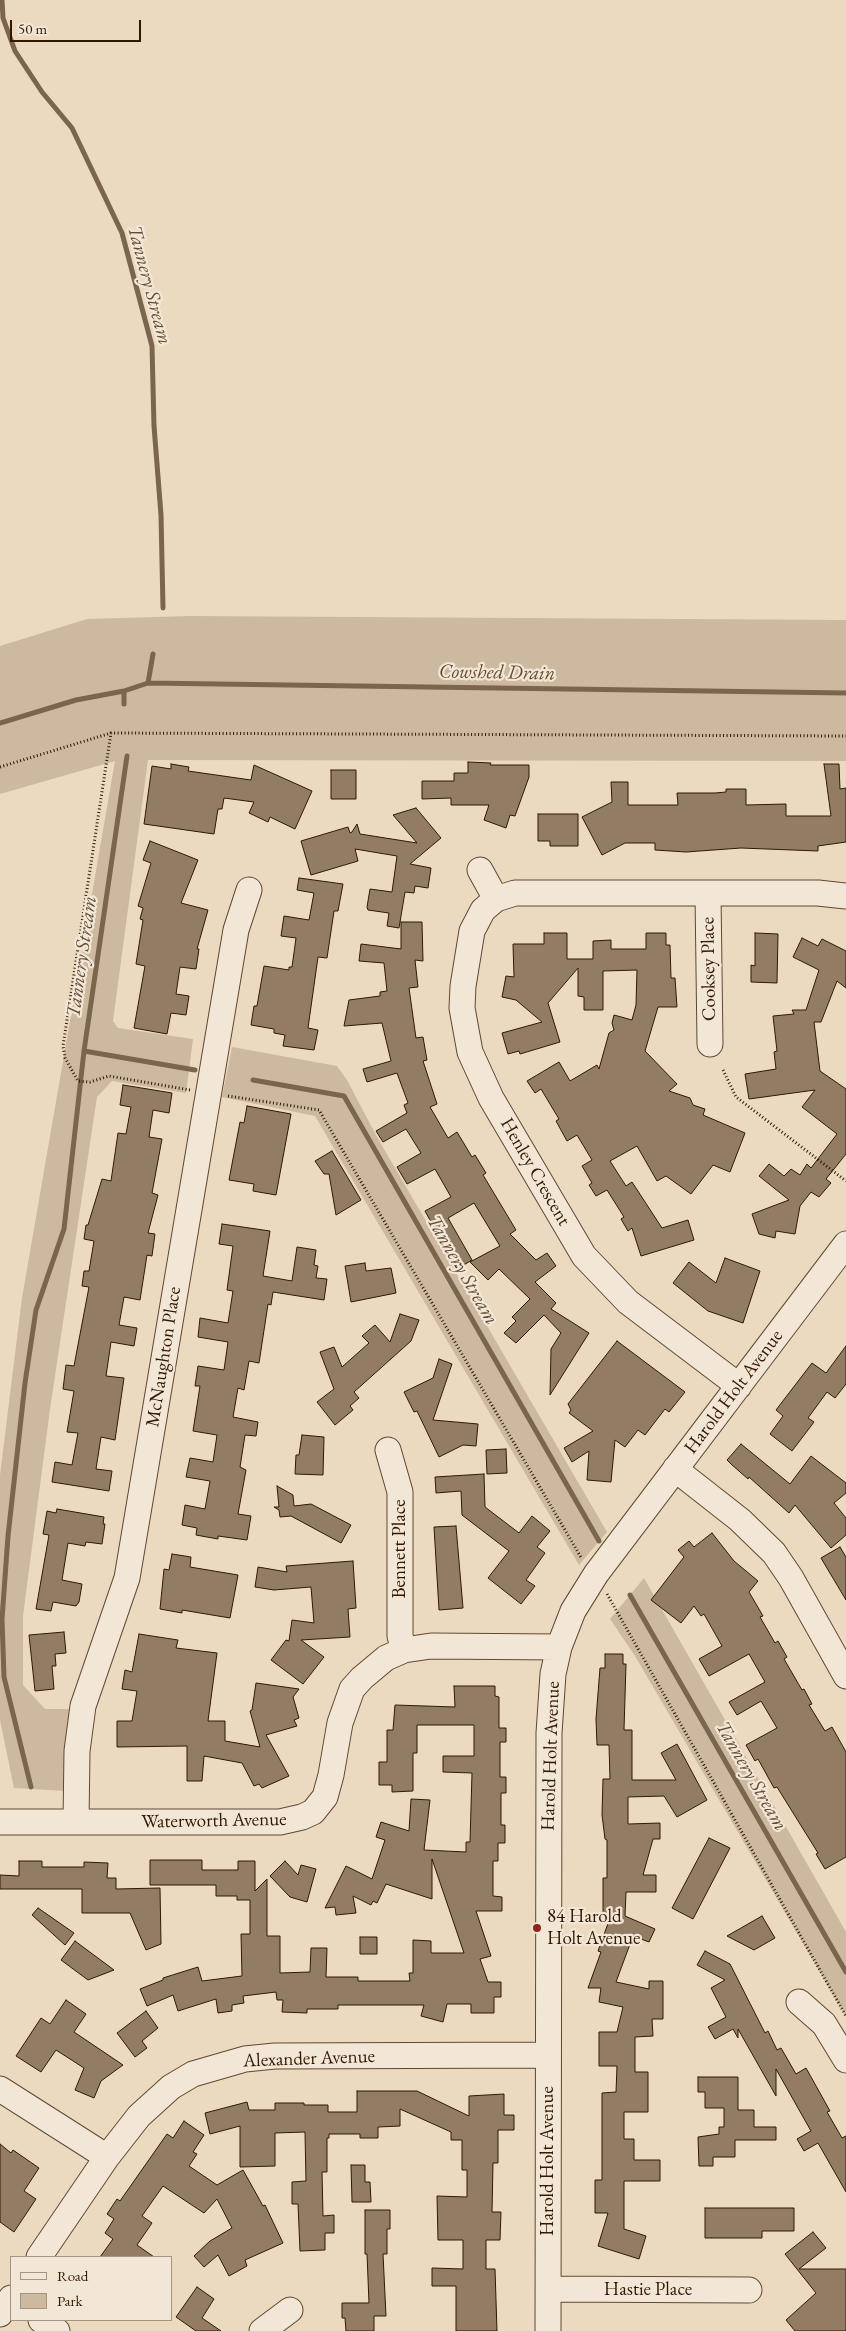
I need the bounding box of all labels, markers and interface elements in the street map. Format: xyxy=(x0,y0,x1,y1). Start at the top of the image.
scale bar xyxy=(12,10,144,42)
text: 50 m xyxy=(18,19,47,38)
water label: Tannery Stream xyxy=(122,223,176,347)
water label: Cowshed Drain xyxy=(439,660,555,686)
water label: Tannery Stream xyxy=(62,895,102,1019)
street label: Cooksey Place xyxy=(697,917,721,1021)
street label: Henley Crescent xyxy=(495,1114,575,1230)
water label: Tannery Stream xyxy=(421,1211,503,1329)
street label: McNaughton Place xyxy=(142,1285,186,1429)
street label: Harold Holt Avenue xyxy=(680,1325,788,1459)
street label: Bennett Place xyxy=(389,1499,411,1599)
street label: Harold Holt Avenue xyxy=(537,1681,565,1831)
water label: Tannery Stream xyxy=(710,1717,792,1835)
street label: Waterworth Avenue xyxy=(141,1808,287,1834)
place label: 84 Harold Holt Avenue xyxy=(547,1906,640,1950)
marker: 84 Harold Holt Avenue xyxy=(531,1922,543,1934)
street label: Alexander Avenue xyxy=(243,2045,375,2073)
street label: Harold Holt Avenue xyxy=(537,2086,559,2236)
legend xyxy=(10,2256,172,2321)
text: Road xyxy=(57,2266,88,2285)
street label: Hastie Place xyxy=(604,2279,692,2301)
text: Park xyxy=(57,2291,83,2310)

